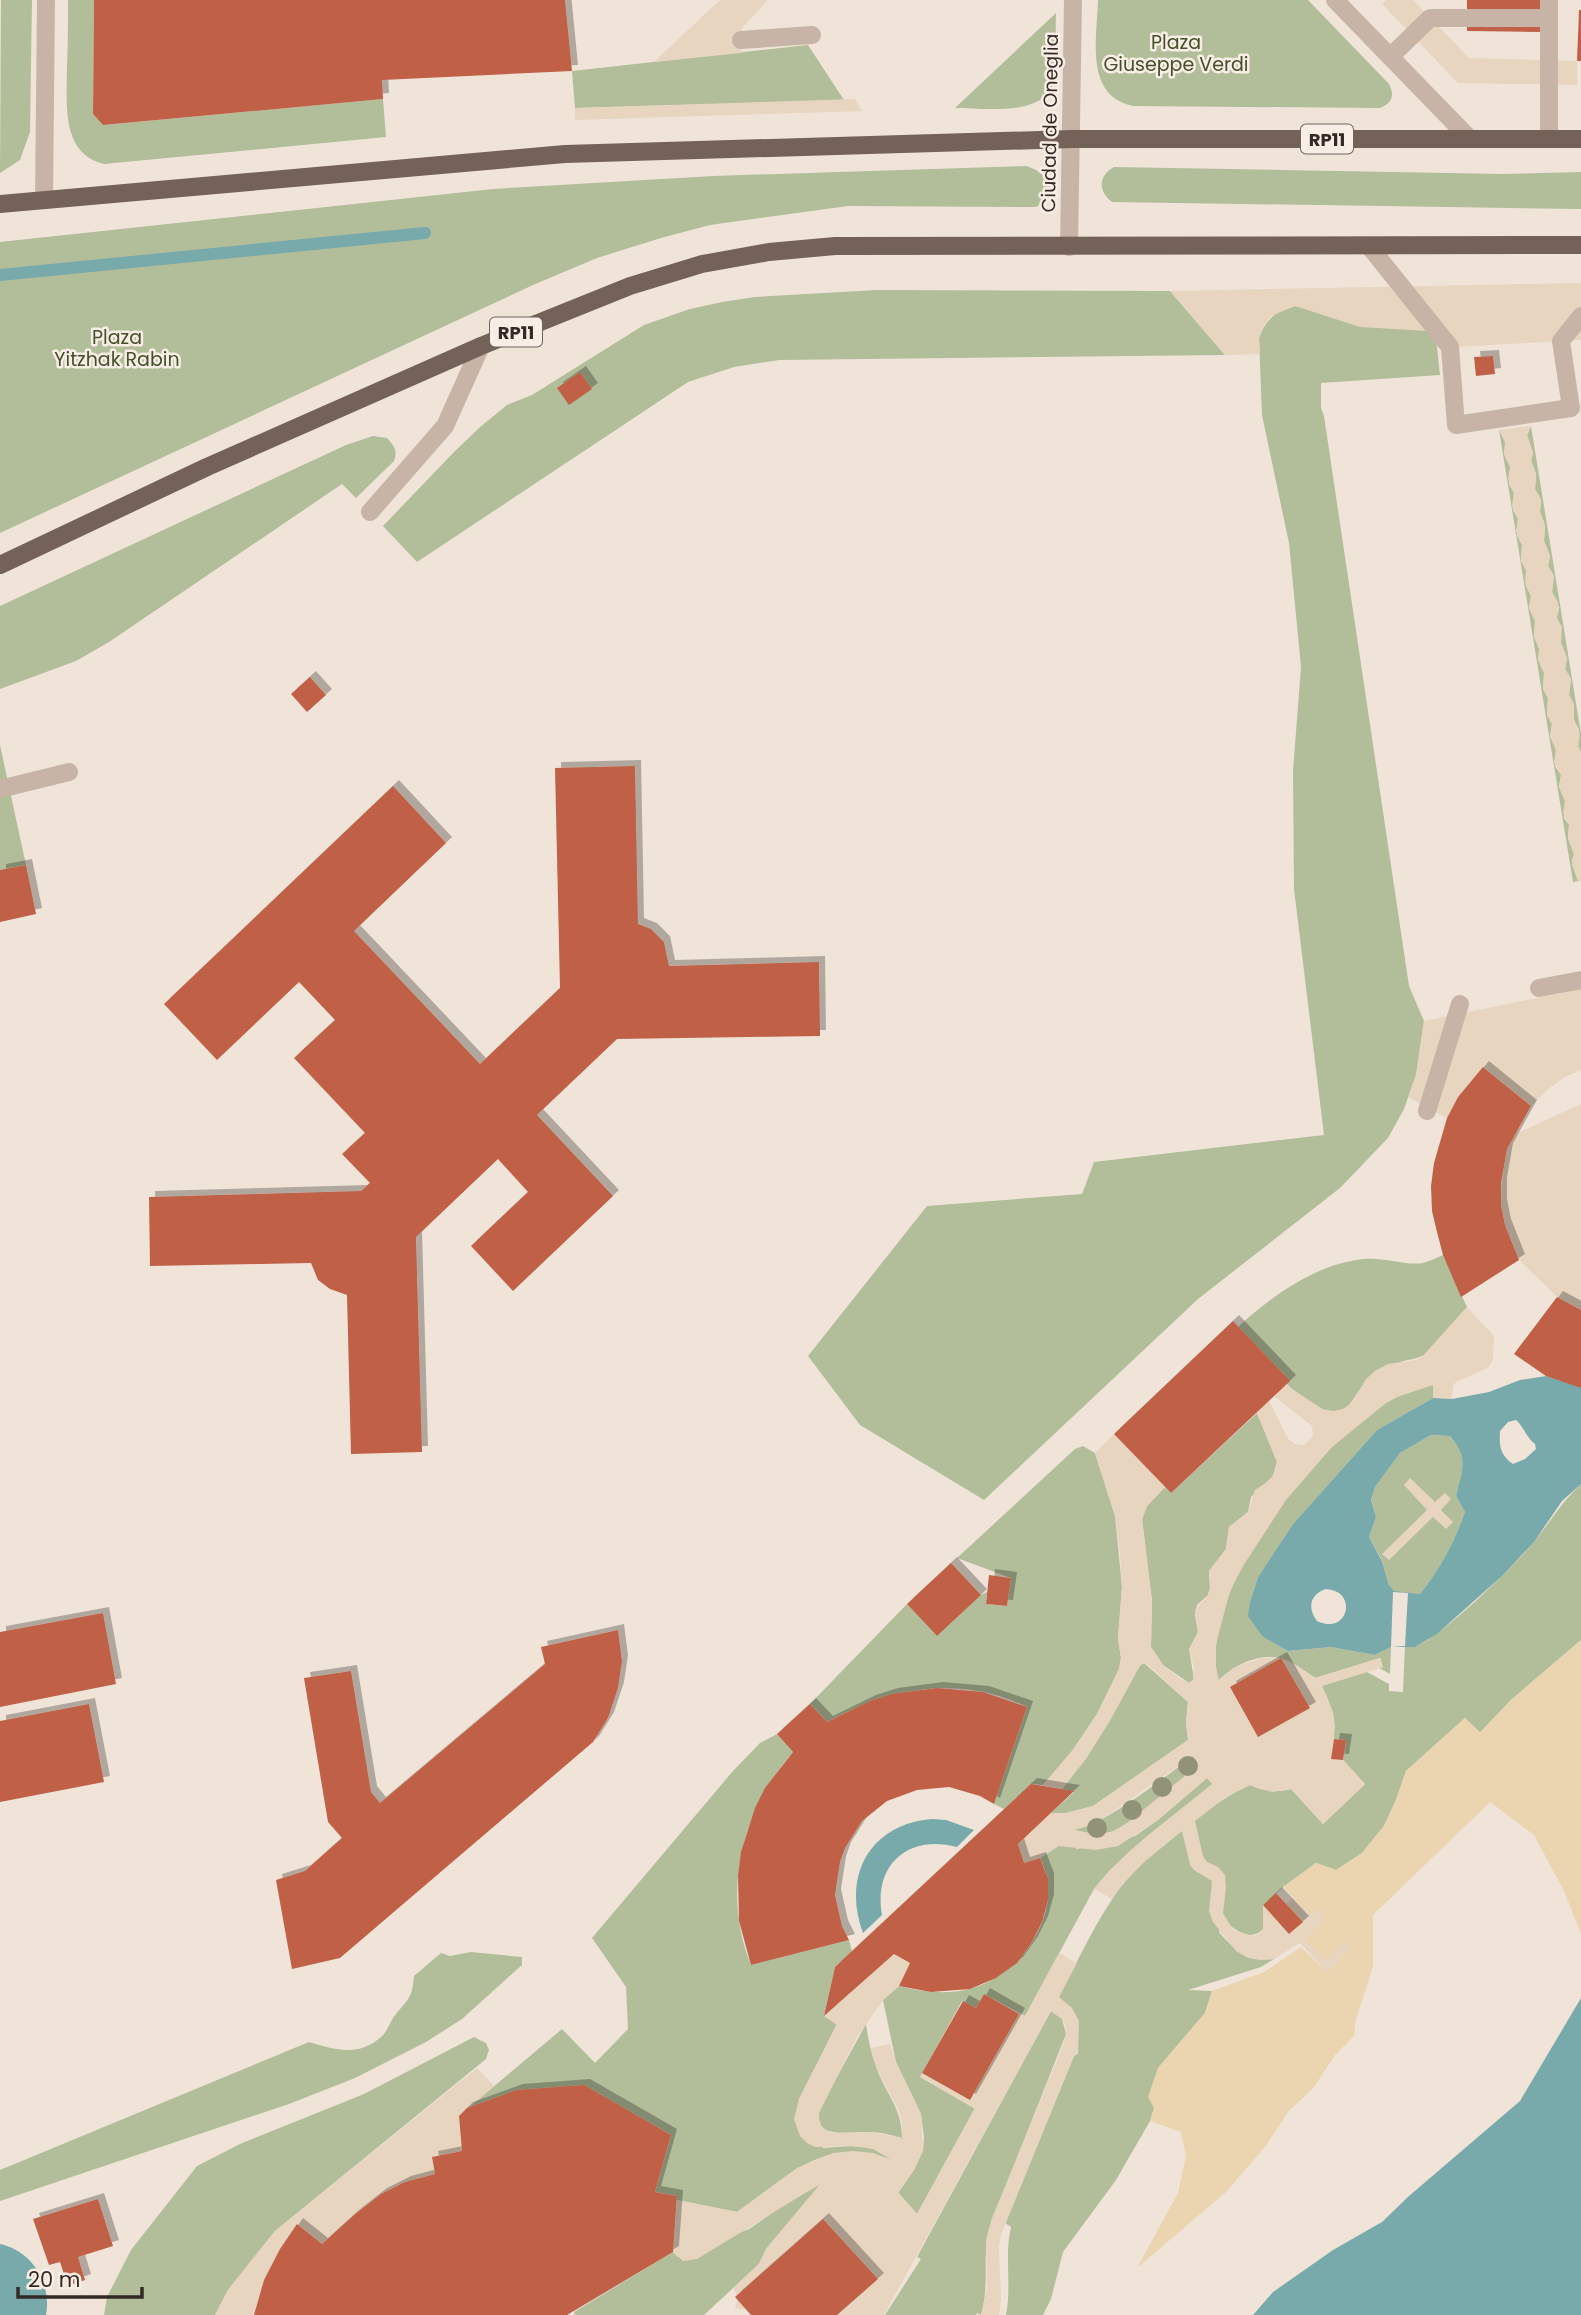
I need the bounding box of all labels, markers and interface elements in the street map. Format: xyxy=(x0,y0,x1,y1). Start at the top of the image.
park label: Plaza Giuseppe Verdi xyxy=(1103,29,1249,78)
street label: Ciudad de Oneglia xyxy=(1035,33,1065,213)
road number: RP11 xyxy=(1301,124,1353,154)
road number: RP11 xyxy=(490,318,542,346)
park label: Plaza Yitzhak Rabin xyxy=(54,324,180,373)
scale bar xyxy=(18,2256,142,2300)
text: 20 m xyxy=(28,2265,81,2294)

